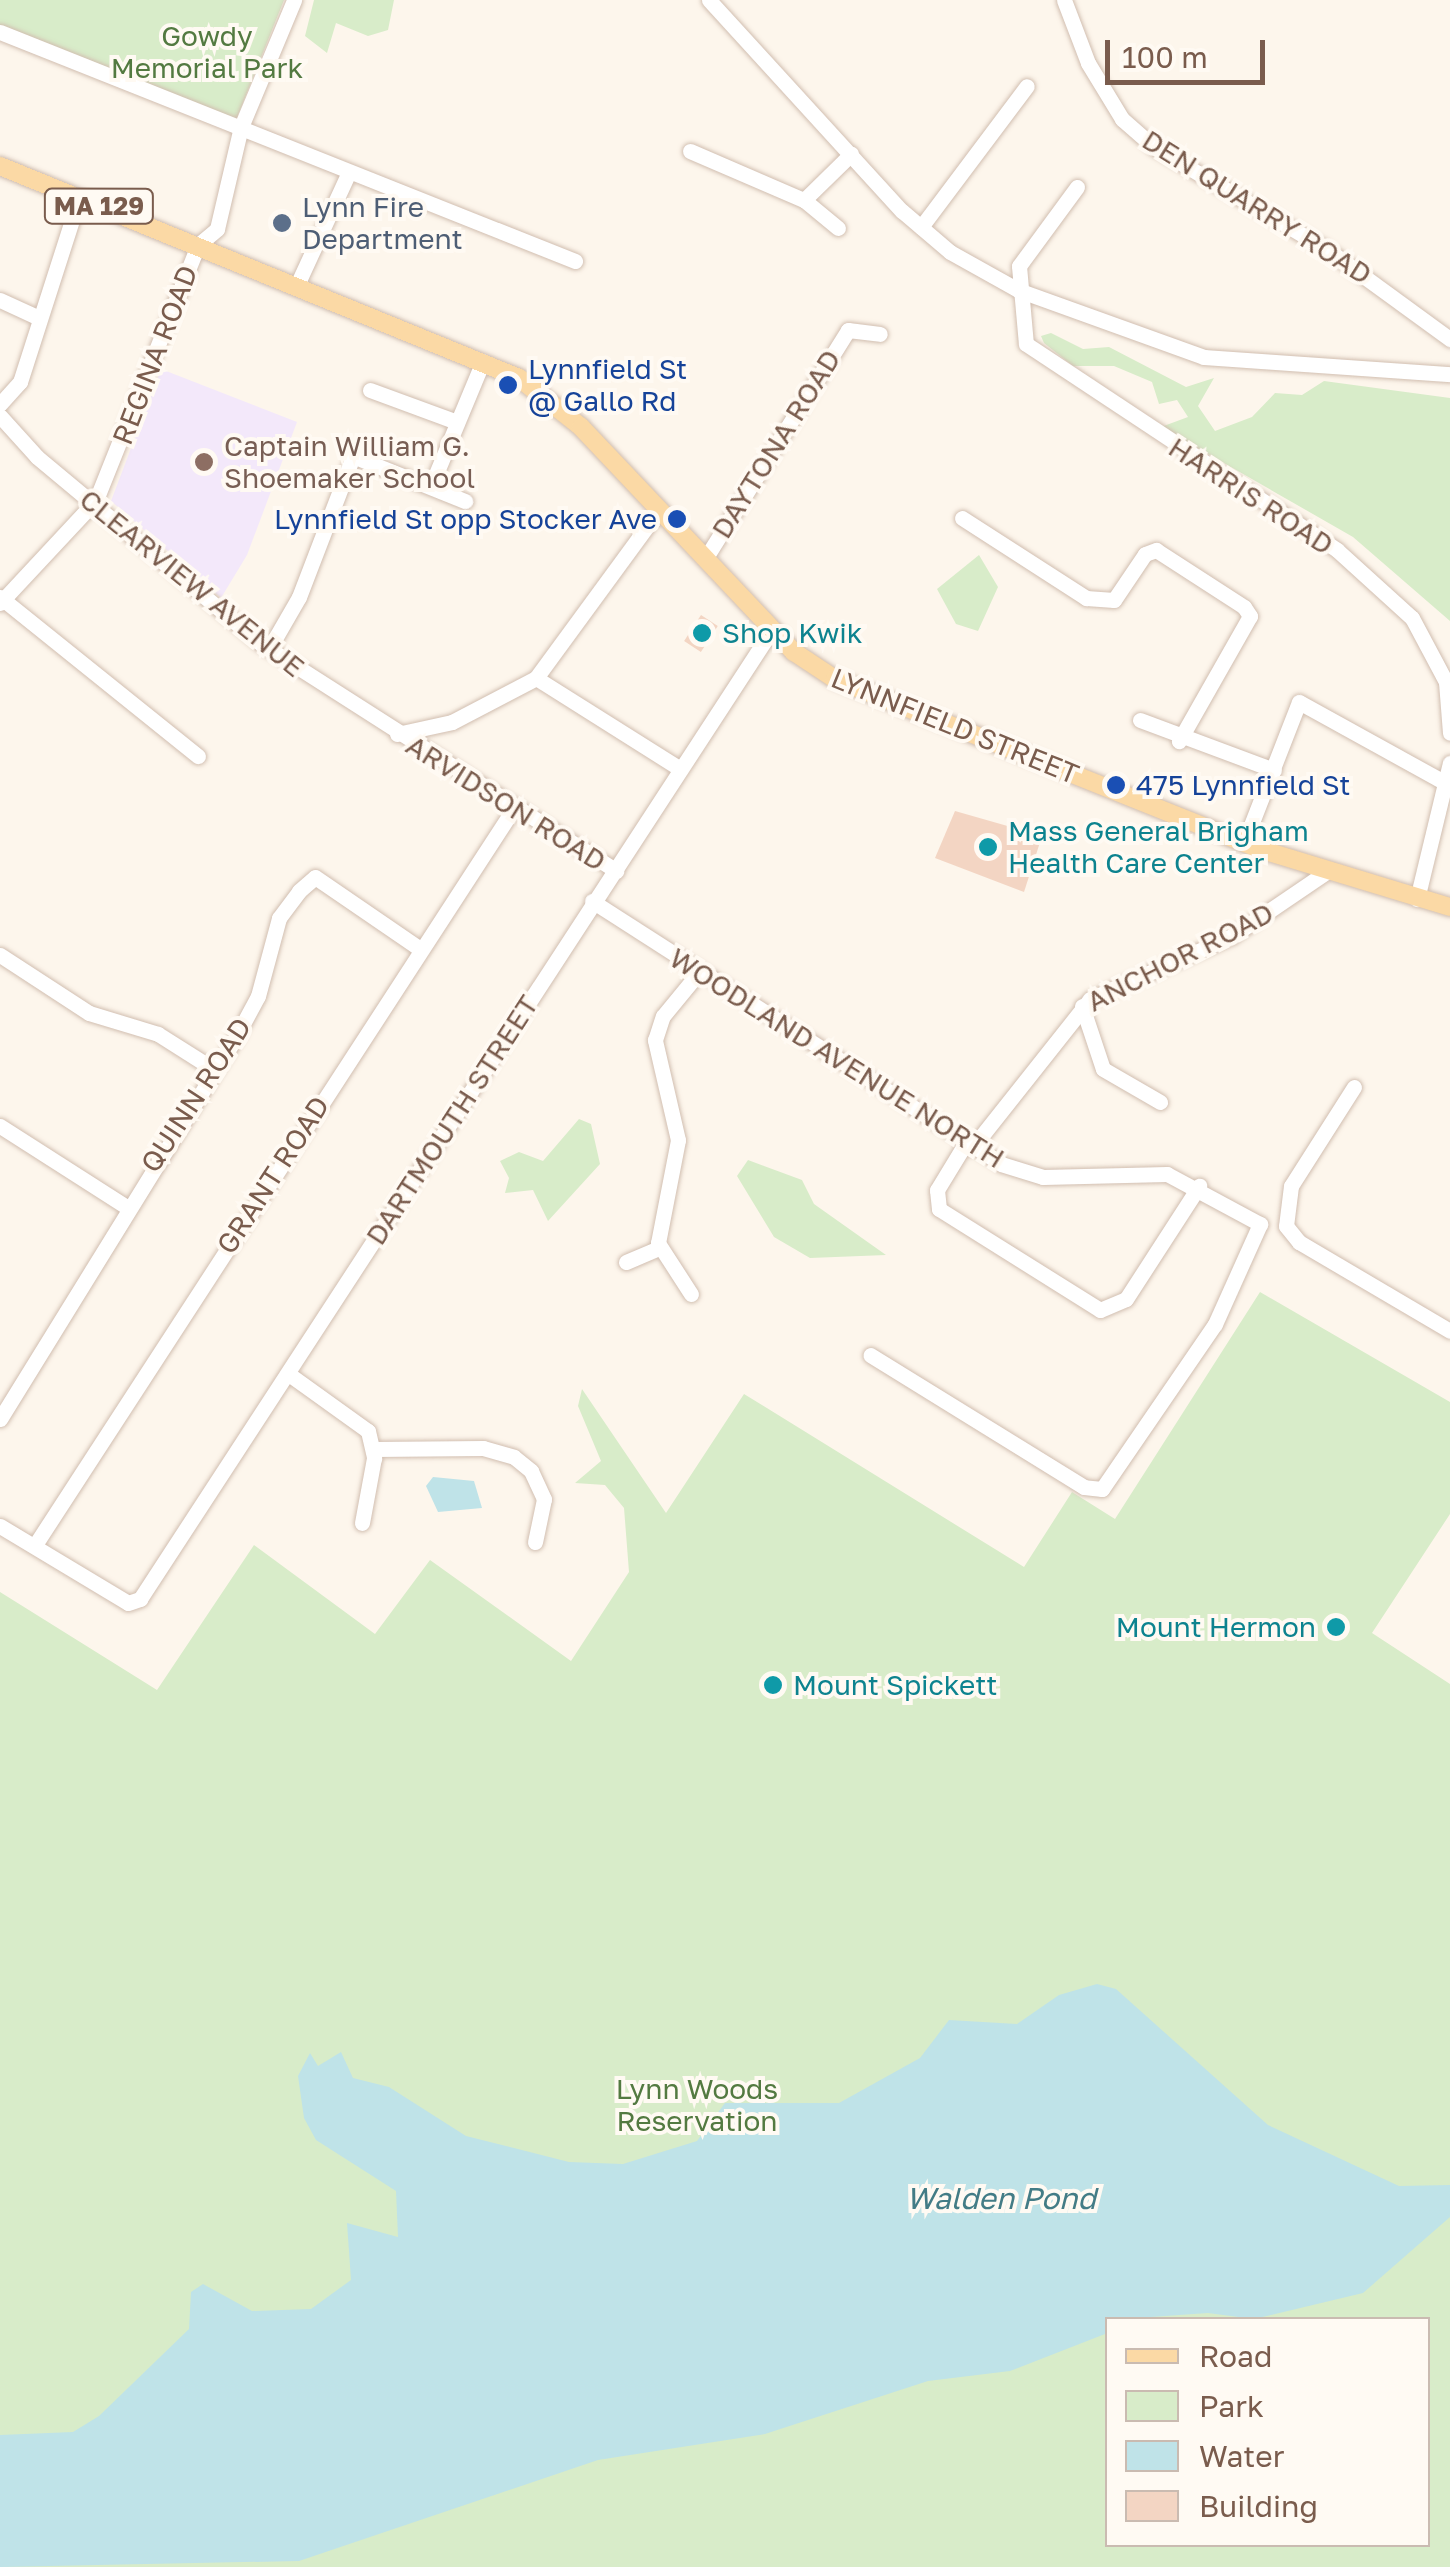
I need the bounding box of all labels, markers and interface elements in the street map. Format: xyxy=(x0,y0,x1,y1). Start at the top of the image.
park label: Gowdy Memorial Park xyxy=(111,19,303,85)
scale bar xyxy=(1110,20,1270,82)
text: 100 m xyxy=(1122,39,1208,75)
street label: DEN QUARRY ROAD xyxy=(1136,123,1378,291)
road number: MA 129 xyxy=(42,186,156,226)
place label: Lynn Fire Department xyxy=(302,190,463,256)
marker: Lynn Fire Department xyxy=(271,212,293,234)
street label: REGINA ROAD xyxy=(105,261,205,449)
street label: DAYTONA ROAD xyxy=(705,344,847,544)
place label: Lynnfield St @ Gallo Rd xyxy=(528,352,687,418)
marker: Lynnfield St @ Gallo Rd xyxy=(497,374,519,396)
place label: Captain William G. Shoemaker School xyxy=(224,429,475,495)
street label: HARRIS ROAD xyxy=(1162,430,1340,562)
marker: Captain William G. Shoemaker School xyxy=(193,451,215,473)
street label: CLEARVIEW AVENUE xyxy=(73,482,311,684)
place label: Lynnfield St opp Stocker Ave xyxy=(274,502,657,536)
marker: Lynnfield St opp Stocker Ave xyxy=(666,508,688,530)
place label: Shop Kwik xyxy=(722,616,863,650)
marker: Shop Kwik xyxy=(691,622,713,644)
street label: LYNNFIELD STREET xyxy=(826,661,1084,791)
street label: ARVIDSON ROAD xyxy=(400,728,612,878)
place label: 475 Lynnfield St xyxy=(1136,768,1350,802)
marker: 475 Lynnfield St xyxy=(1105,774,1127,796)
place label: Mass General Brigham Health Care Center xyxy=(1008,814,1309,880)
marker: Mass General Brigham Health Care Center xyxy=(977,836,999,858)
street label: ANCHOR ROAD xyxy=(1081,896,1279,1018)
street label: WOODLAND AVENUE NORTH xyxy=(663,941,1011,1175)
street label: DARTMOUTH STREET xyxy=(359,989,545,1251)
street label: QUINN ROAD xyxy=(134,1012,258,1178)
street label: GRANT ROAD xyxy=(210,1090,336,1260)
place label: Mount Hermon xyxy=(1116,1610,1316,1644)
marker: Mount Hermon xyxy=(1325,1616,1347,1638)
place label: Mount Spickett xyxy=(793,1668,997,1702)
marker: Mount Spickett xyxy=(762,1674,784,1696)
park label: Lynn Woods Reservation xyxy=(616,2072,778,2138)
water label: Walden Pond xyxy=(906,2180,1096,2216)
legend xyxy=(1105,2317,1430,2547)
text: Road xyxy=(1199,2338,1273,2374)
text: Park xyxy=(1199,2388,1264,2424)
text: Water xyxy=(1199,2438,1284,2474)
text: Building xyxy=(1199,2488,1318,2524)

